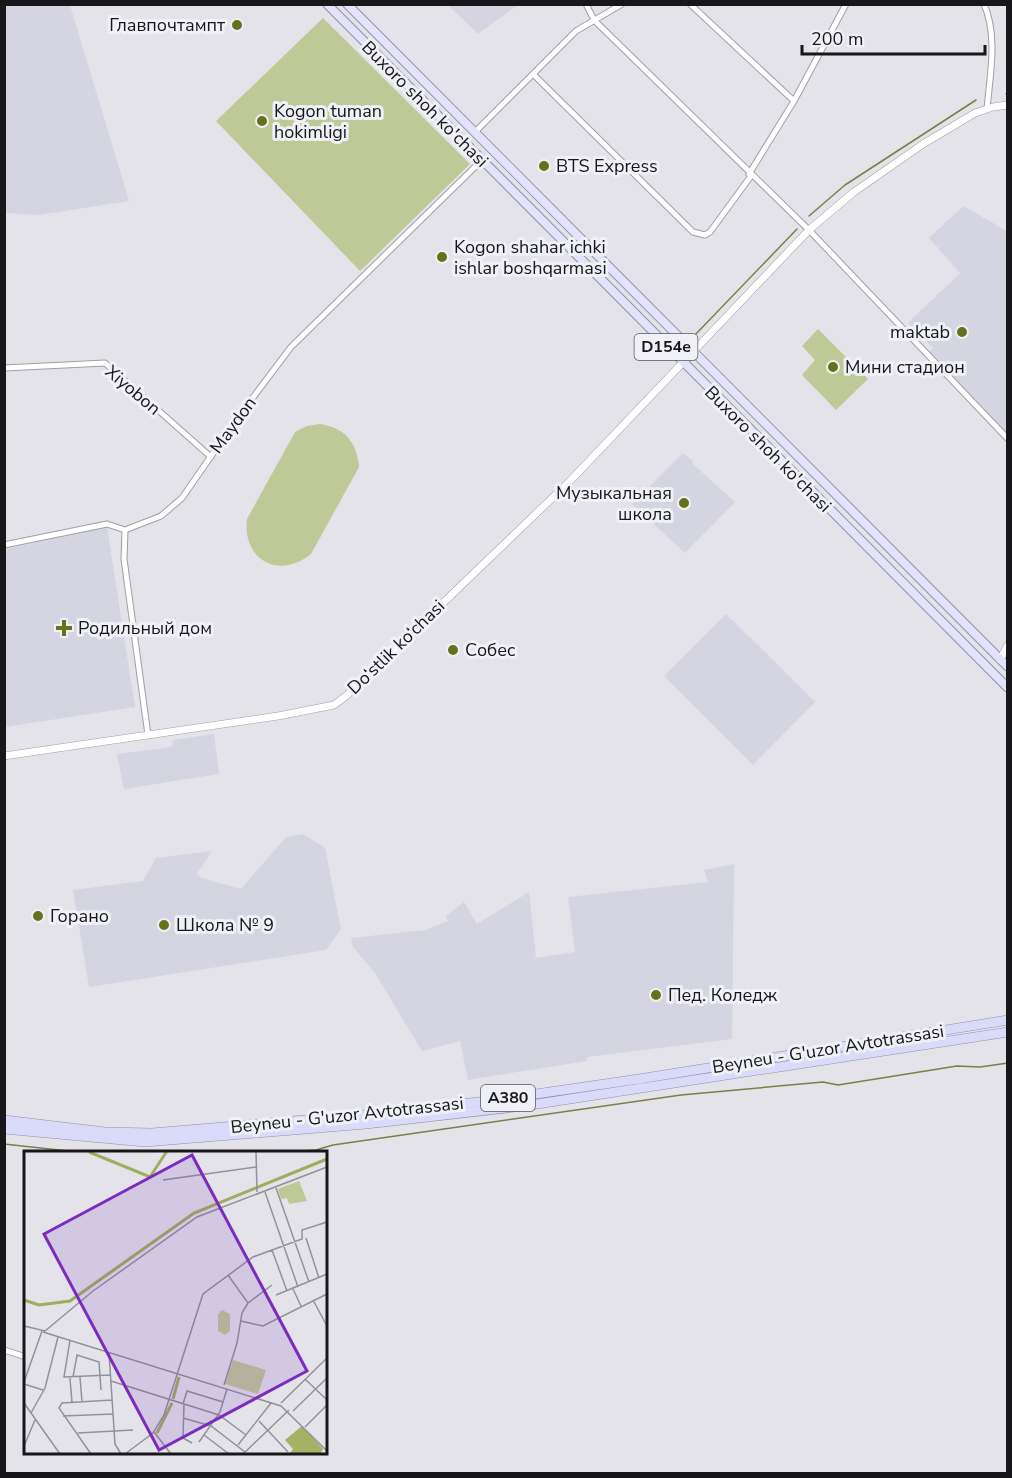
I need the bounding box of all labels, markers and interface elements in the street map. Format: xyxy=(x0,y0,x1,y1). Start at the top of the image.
place label: Главпочтампт xyxy=(109,13,225,37)
marker: Главпочтампт xyxy=(230,18,244,32)
scale bar xyxy=(802,18,985,56)
text: 200 m xyxy=(811,27,863,51)
street label: Buxoro shoh ko'chasi xyxy=(356,35,494,173)
place label: Kogon tuman hokimligi xyxy=(274,99,382,144)
marker: Kogon tuman hokimligi xyxy=(255,114,269,128)
place label: BTS Express xyxy=(556,154,658,178)
marker: BTS Express xyxy=(537,159,551,173)
place label: Kogon shahar ichki ishlar boshqarmasi xyxy=(454,235,607,280)
marker: Kogon shahar ichki ishlar boshqarmasi xyxy=(435,250,449,264)
place label: maktab xyxy=(890,320,950,344)
marker: maktab xyxy=(955,325,969,339)
road number: D154e xyxy=(634,334,698,360)
place label: Мини стадион xyxy=(845,355,965,379)
street label: Xiyobon xyxy=(100,360,166,420)
marker: Мини стадион xyxy=(826,360,840,374)
street label: Buxoro shoh ko'chasi xyxy=(699,380,837,518)
street label: Maydon xyxy=(204,392,262,458)
place label: Музыкальная школа xyxy=(556,481,672,526)
marker: Музыкальная школа xyxy=(677,496,691,510)
street label: Do‘stlik ko‘chasi xyxy=(342,594,450,700)
place label: Родильный дом xyxy=(78,616,212,640)
marker: Родильный дом xyxy=(55,619,73,637)
place label: Собеc xyxy=(465,638,515,662)
marker: Собеc xyxy=(446,643,460,657)
place label: Горано xyxy=(50,904,109,928)
marker: Горано xyxy=(31,909,45,923)
place label: Школа № 9 xyxy=(176,913,274,937)
marker: Школа № 9 xyxy=(157,918,171,932)
place label: Пед. Коледж xyxy=(668,983,778,1007)
marker: Пед. Коледж xyxy=(649,988,663,1002)
street label: Beyneu - G'uzor Avtotrassasi xyxy=(710,1019,946,1079)
road number: A380 xyxy=(481,1085,535,1111)
street label: Beyneu - G'uzor Avtotrassasi xyxy=(229,1091,465,1139)
inset map xyxy=(24,1151,327,1454)

